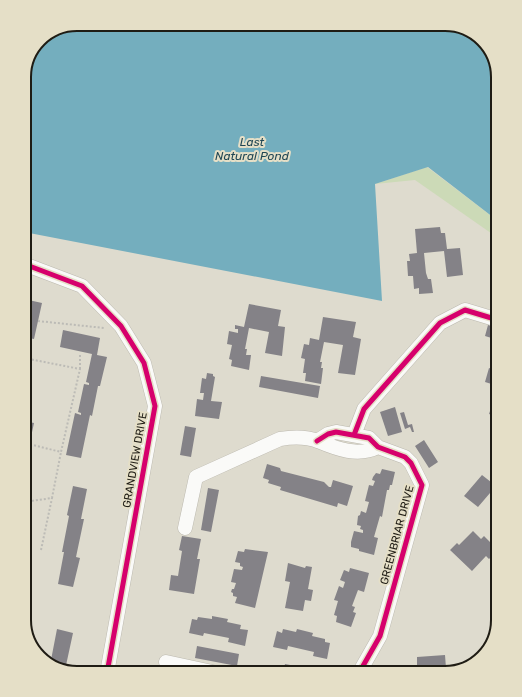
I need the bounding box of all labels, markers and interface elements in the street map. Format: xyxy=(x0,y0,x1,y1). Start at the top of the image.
water label: Last Natural Pond xyxy=(215,135,290,163)
street label: GRANDVIEW DRIVE xyxy=(120,411,150,509)
street label: GREENBRIAR DRIVE xyxy=(378,484,417,586)

